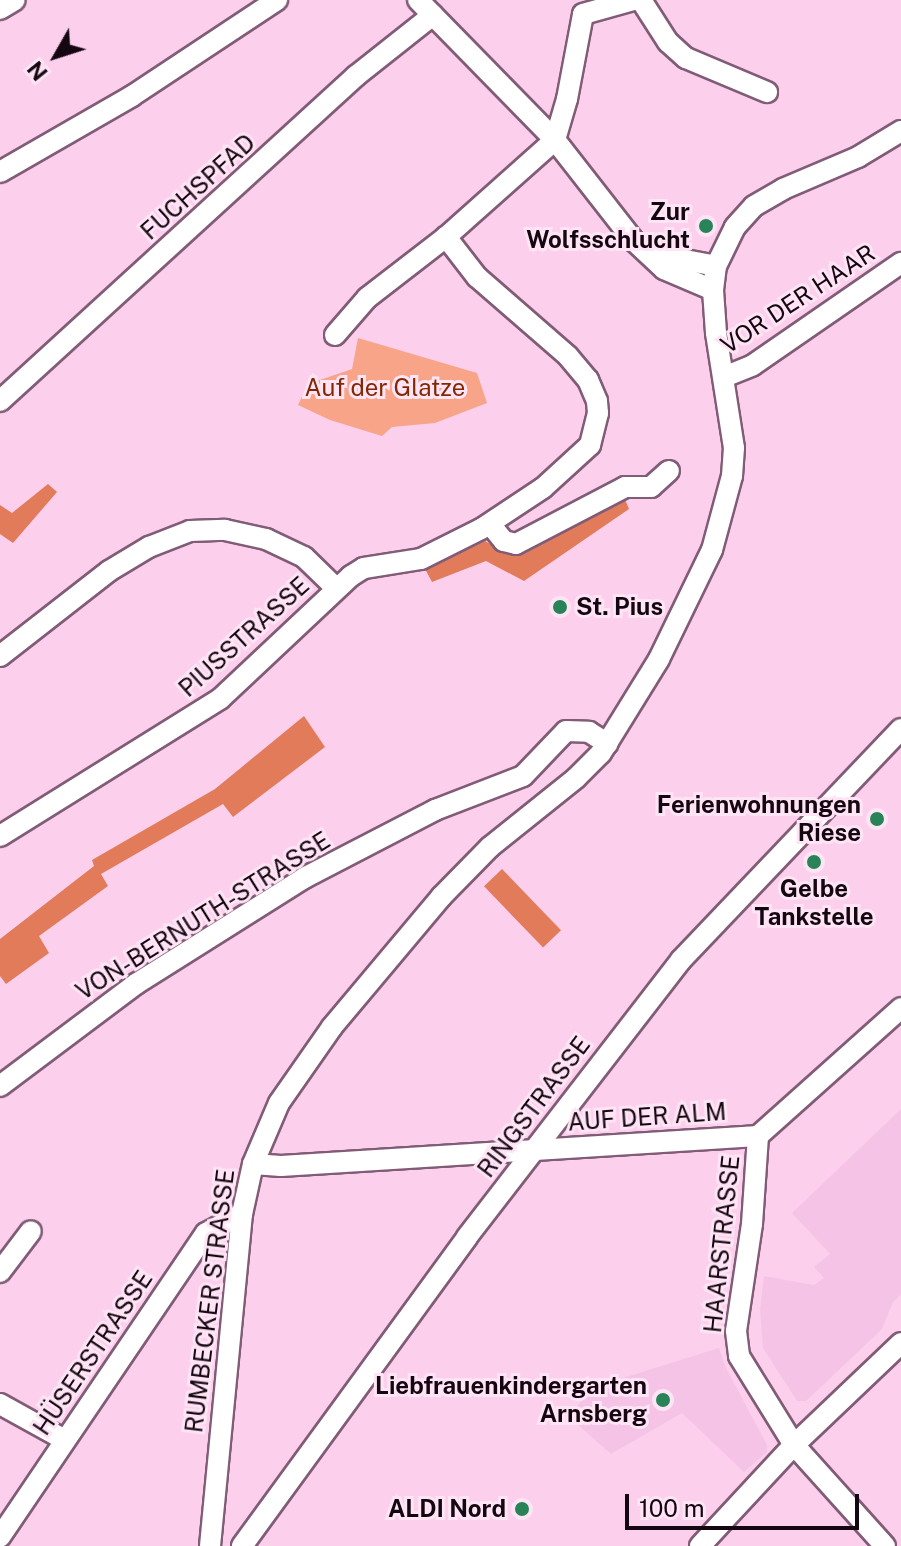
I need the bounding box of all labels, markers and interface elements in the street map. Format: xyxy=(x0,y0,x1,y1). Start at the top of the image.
north arrow xyxy=(16,16,96,96)
text: N xyxy=(22,56,53,86)
street label: FUCHSPFAD xyxy=(135,128,261,246)
place label: Zur Wolfsschlucht xyxy=(526,198,690,254)
marker: Zur Wolfsschlucht xyxy=(697,217,715,235)
street label: VOR DER HAAR xyxy=(715,238,881,360)
park label: Auf der Glatze xyxy=(304,374,466,402)
street label: PIUSSTRASSE xyxy=(173,571,315,703)
place label: St. Pius xyxy=(576,593,663,621)
marker: St. Pius xyxy=(551,598,569,616)
place label: Ferienwohnungen Riese xyxy=(657,791,861,847)
marker: Ferienwohnungen Riese xyxy=(868,810,886,828)
street label: VON-BERNUTH-STRASSE xyxy=(71,826,335,1006)
marker: Gelbe Tankstelle xyxy=(805,853,823,871)
place label: Gelbe Tankstelle xyxy=(754,875,874,931)
street label: RINGSTRASSE xyxy=(472,1031,596,1183)
street label: AUF DER ALM xyxy=(567,1097,727,1137)
street label: HAARSTRASSE xyxy=(698,1154,746,1334)
street label: RUMBECKER STRASSE xyxy=(180,1168,240,1434)
street label: HÜSERSTRASSE xyxy=(27,1265,159,1441)
place label: Liebfrauenkindergarten Arnsberg xyxy=(375,1372,647,1428)
marker: Liebfrauenkindergarten Arnsberg xyxy=(654,1391,672,1409)
scale bar xyxy=(629,1478,863,1528)
text: 100 m xyxy=(639,1494,705,1522)
place label: ALDI Nord xyxy=(388,1495,506,1523)
marker: ALDI Nord xyxy=(513,1500,531,1518)

